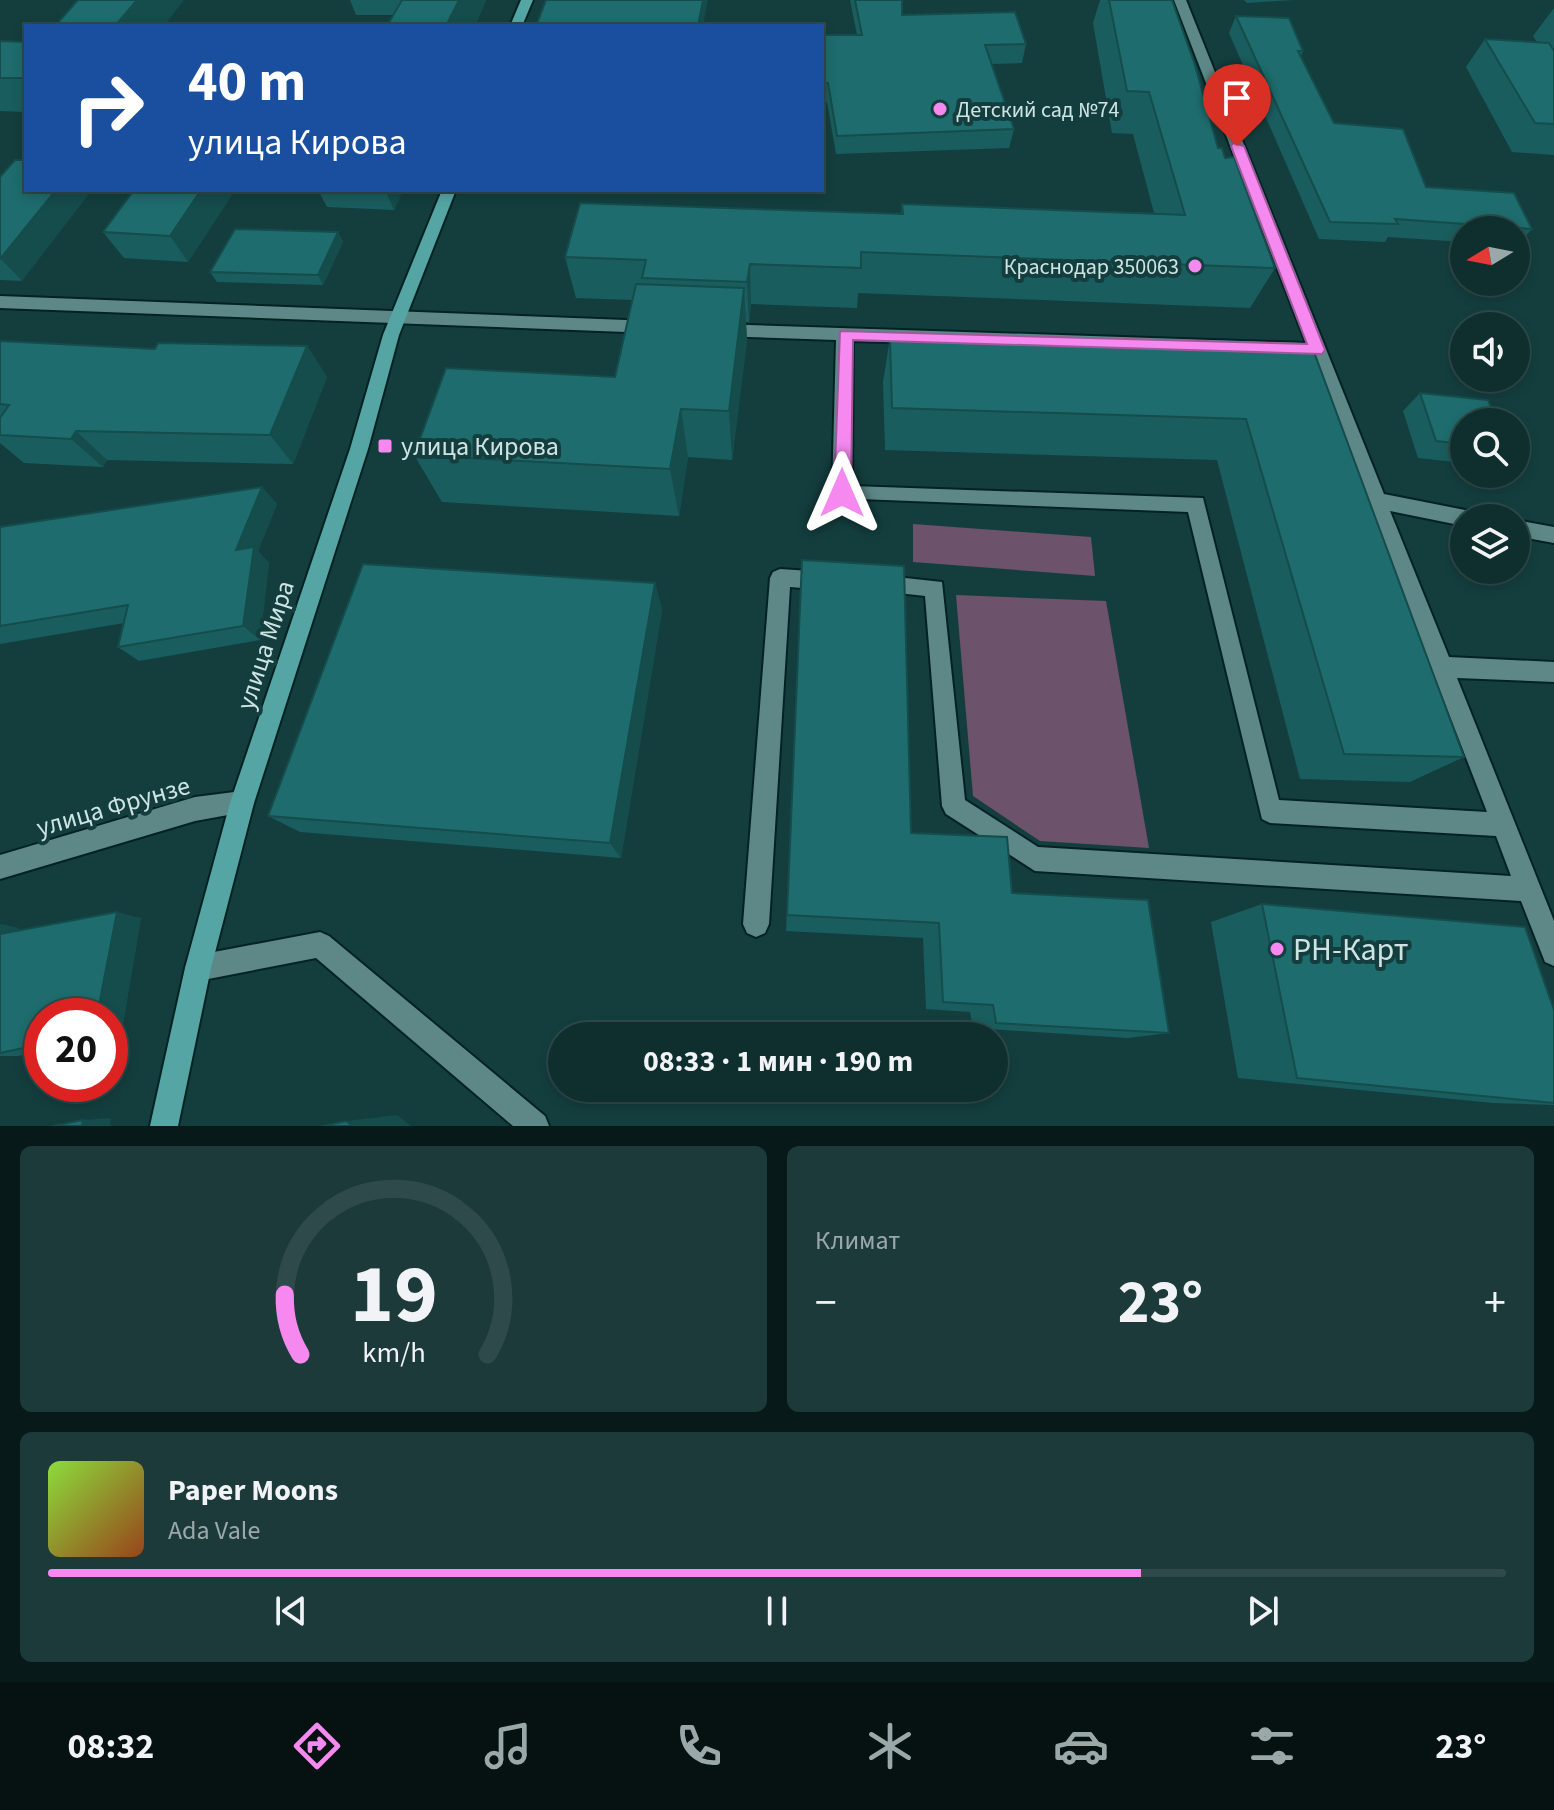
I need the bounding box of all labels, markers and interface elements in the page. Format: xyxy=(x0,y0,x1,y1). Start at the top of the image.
text: 40 m xyxy=(188,43,306,122)
icon: right xyxy=(56,56,160,160)
pin xyxy=(1203,64,1271,146)
icon: arrive xyxy=(1215,76,1259,120)
place label: Детский сад №74 xyxy=(956,94,1119,126)
marker: Детский сад №74 xyxy=(931,100,949,118)
text: улица Кирова xyxy=(188,117,407,168)
north arrow xyxy=(1450,216,1530,296)
map controls xyxy=(1450,216,1530,584)
place label: Краснодар 350063 xyxy=(1004,251,1179,283)
marker: Краснодар 350063 xyxy=(1186,257,1204,275)
button: sound xyxy=(1450,312,1530,392)
button: search xyxy=(1450,408,1530,488)
place label: улица Кирова xyxy=(401,428,559,465)
marker: улица Кирова xyxy=(376,437,394,455)
position arrow xyxy=(800,451,884,535)
button: layers xyxy=(1450,504,1530,584)
street label: улица Мира xyxy=(227,576,304,715)
street label: улица Фрунзе xyxy=(32,767,194,846)
place label: РН-Карт xyxy=(1293,927,1409,973)
marker: РН-Карт xyxy=(1268,940,1286,958)
speed limit sign: 20 xyxy=(24,998,128,1102)
text: 08:33 · 1 мин · 190 m xyxy=(643,1040,913,1083)
text: Климат xyxy=(815,1222,900,1259)
text: 19 xyxy=(350,1236,437,1354)
text: 23° xyxy=(1118,1261,1203,1346)
text: − xyxy=(815,1272,837,1335)
text: + xyxy=(1484,1272,1506,1335)
text: km/h xyxy=(362,1333,425,1373)
text: Paper Moons xyxy=(168,1469,338,1512)
text: Ada Vale xyxy=(168,1512,260,1549)
icon: previous xyxy=(269,1589,313,1633)
icon: pause xyxy=(755,1589,799,1633)
icon: next xyxy=(1241,1589,1285,1633)
icon: directions xyxy=(289,1718,345,1774)
icon: music xyxy=(480,1718,536,1774)
icon: phone xyxy=(671,1718,727,1774)
icon: climate xyxy=(862,1718,918,1774)
icon: car xyxy=(1053,1718,1109,1774)
icon: filters xyxy=(1244,1718,1300,1774)
text: 08:32 xyxy=(68,1721,154,1772)
text: 23° xyxy=(1435,1721,1487,1772)

